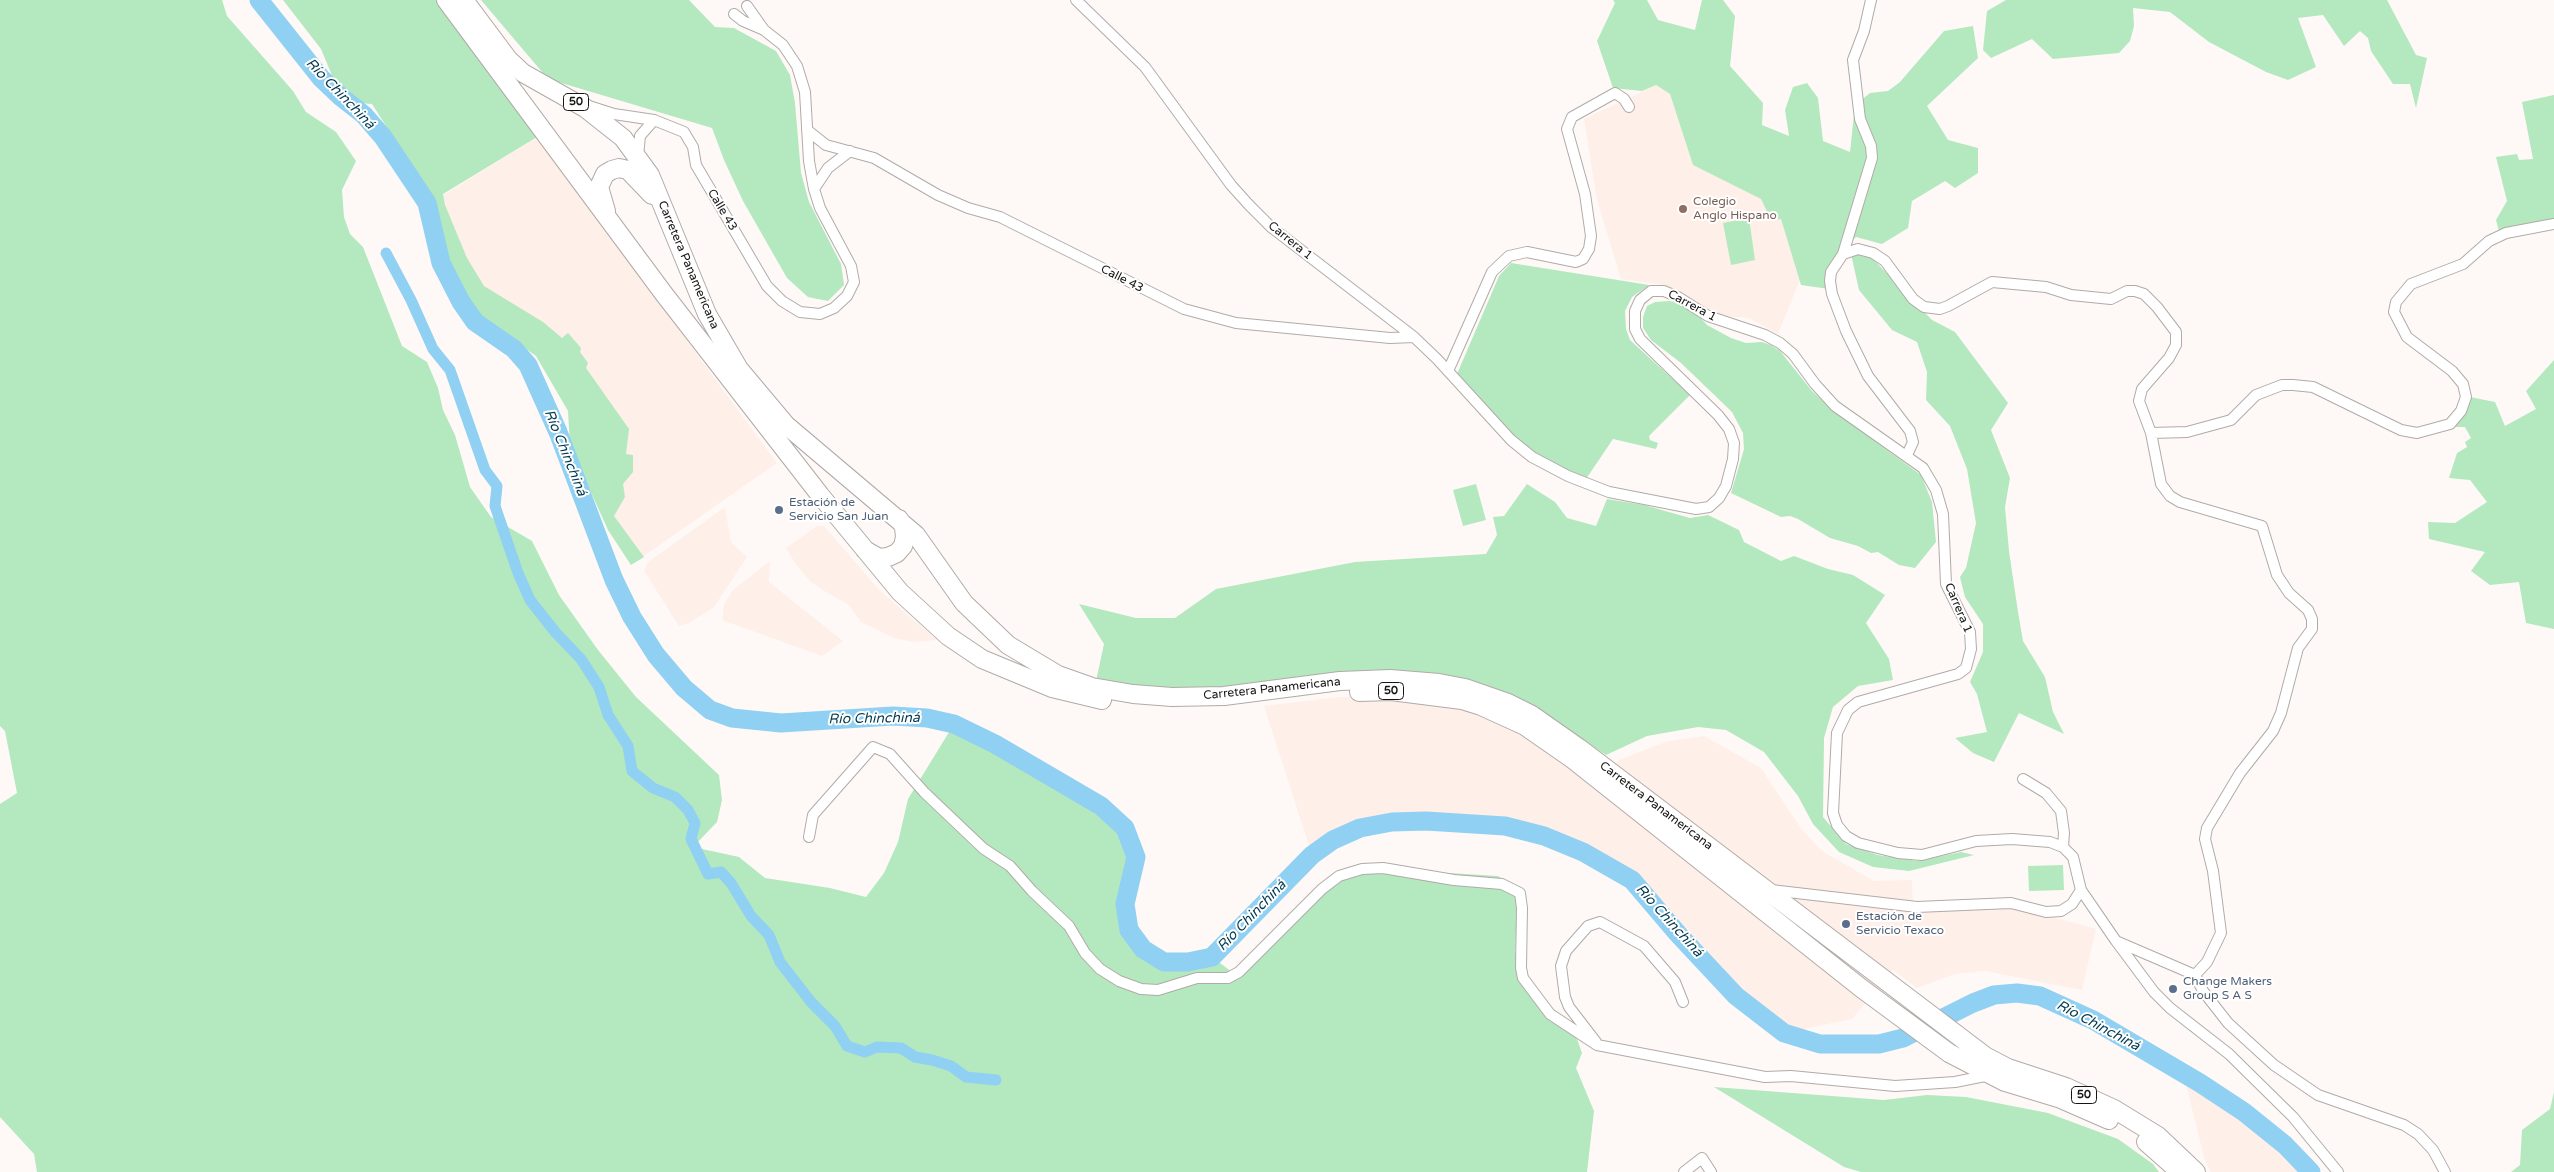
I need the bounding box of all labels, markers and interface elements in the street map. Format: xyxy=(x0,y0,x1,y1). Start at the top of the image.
water label: Río Chinchiná xyxy=(302,55,378,133)
road number: 50 xyxy=(564,94,588,110)
street label: Calle 43 xyxy=(704,187,740,233)
place label: Colegio Anglo Hispano xyxy=(1693,195,1777,223)
street label: Carretera Panamericana xyxy=(654,199,722,331)
marker: Colegio Anglo Hispano xyxy=(1677,203,1689,215)
street label: Carrera 1 xyxy=(1265,219,1315,263)
street label: Calle 43 xyxy=(1098,262,1146,296)
street label: Carrera 1 xyxy=(1665,287,1719,325)
water label: Río Chinchiná xyxy=(540,407,590,499)
place label: Estación de Servicio San Juan xyxy=(789,496,888,524)
marker: Estación de Servicio San Juan xyxy=(773,504,785,516)
street label: Carrera 1 xyxy=(1941,581,1975,635)
street label: Carretera Panamericana xyxy=(1203,675,1341,703)
road number: 50 xyxy=(1378,682,1404,699)
water label: Río Chinchiná xyxy=(828,710,920,728)
street label: Carretera Panamericana xyxy=(1597,759,1715,853)
water label: Río Chinchiná xyxy=(1214,877,1290,955)
water label: Río Chinchiná xyxy=(1632,881,1706,961)
place label: Estación de Servicio Texaco xyxy=(1856,910,1944,938)
marker: Estación de Servicio Texaco xyxy=(1840,918,1852,930)
place label: Change Makers Group S A S xyxy=(2183,975,2272,1003)
marker: Change Makers Group S A S xyxy=(2167,983,2179,995)
water label: Río Chinchiná xyxy=(2054,997,2142,1055)
road number: 50 xyxy=(2072,1086,2096,1104)

